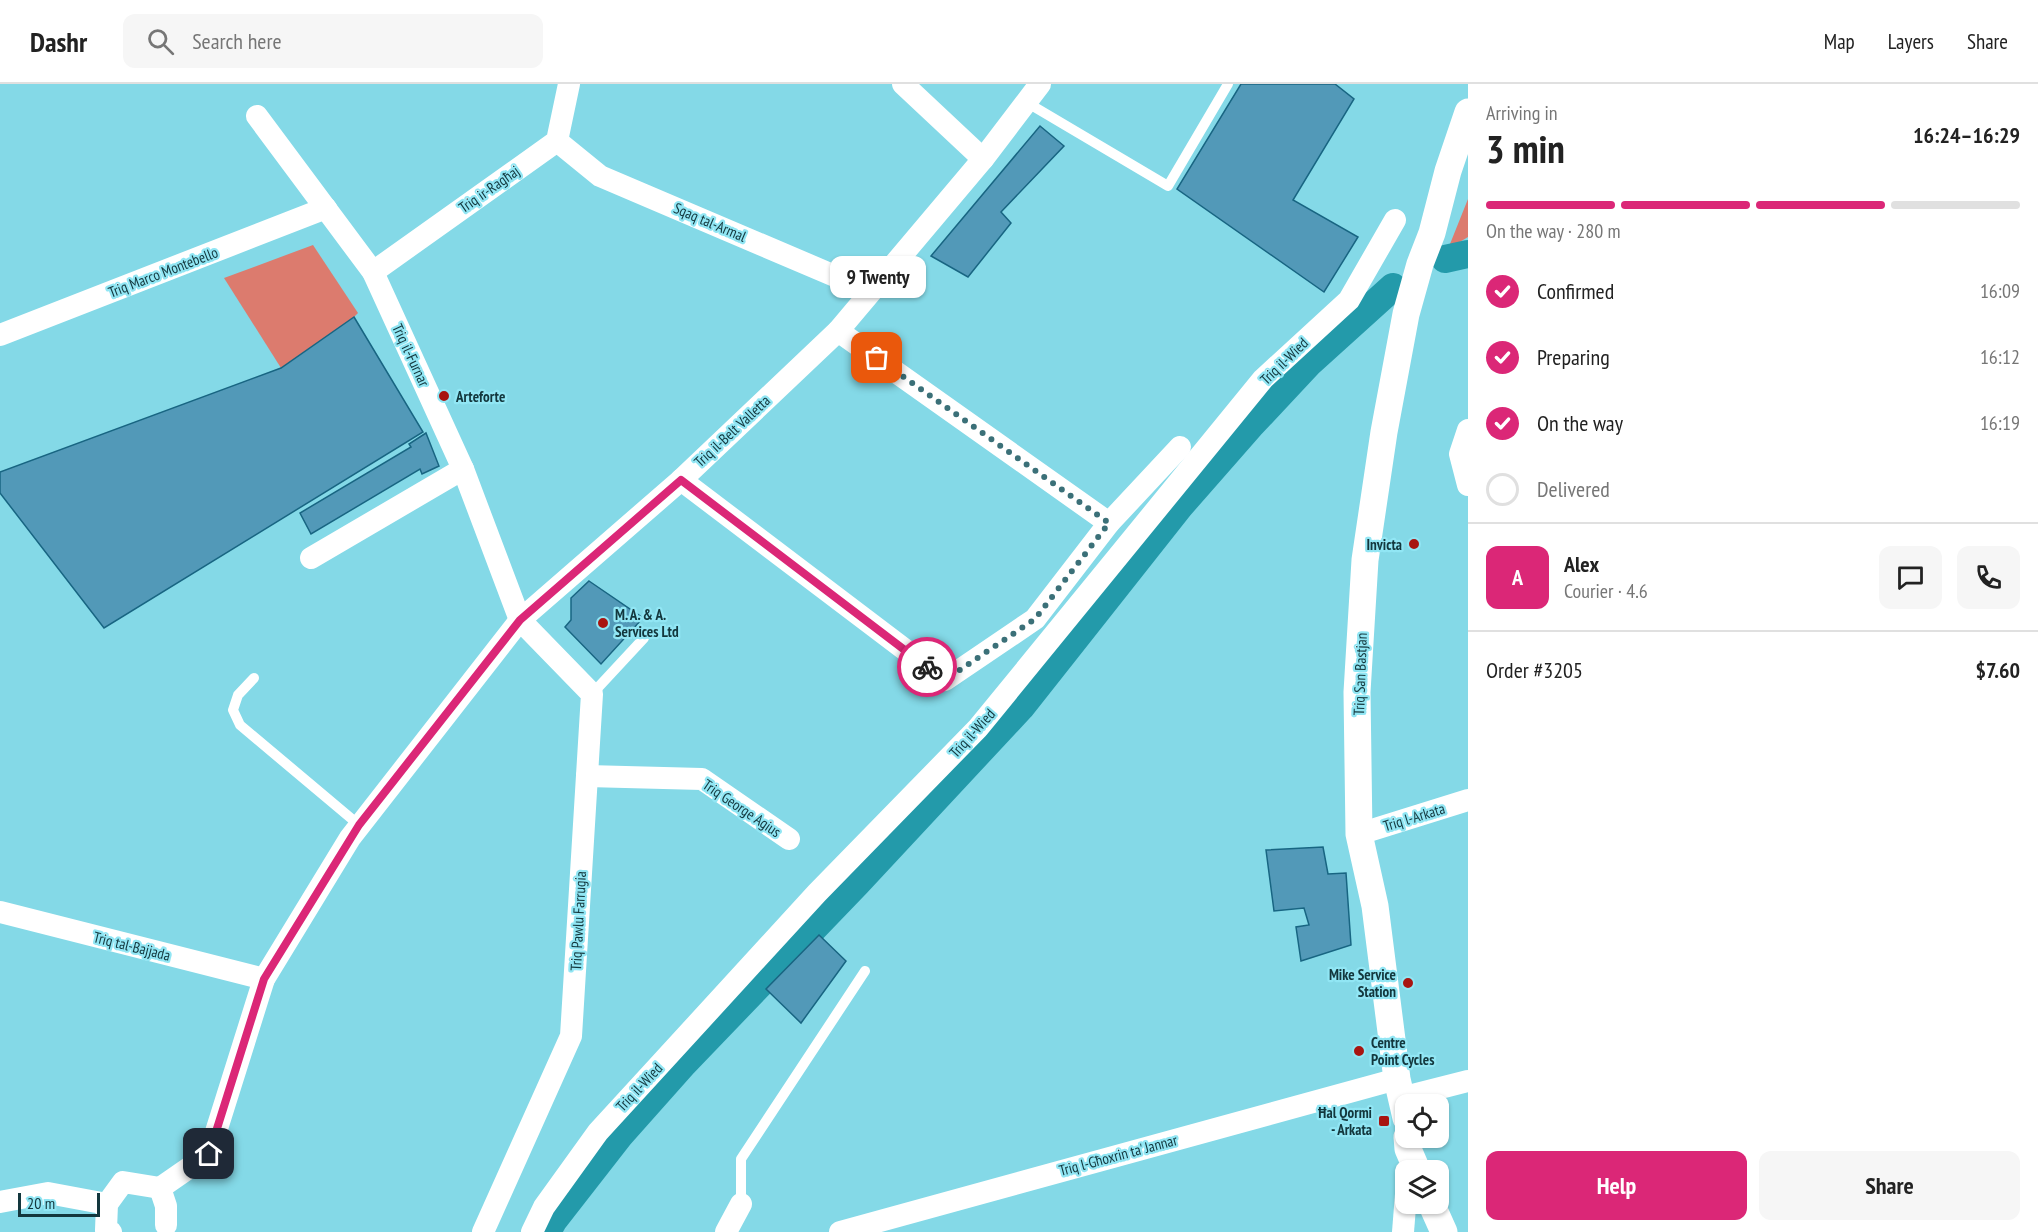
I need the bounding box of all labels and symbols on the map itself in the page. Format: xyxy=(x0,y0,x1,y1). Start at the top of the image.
street label: Triq ir-Ragħaj xyxy=(455,161,523,217)
street label: Sqaq tal-Armal xyxy=(671,198,750,246)
street label: Triq Marco Montebello xyxy=(106,242,220,302)
callout: 9 Twenty xyxy=(829,256,925,298)
street label: Triq il-Furnar xyxy=(388,321,434,390)
pin xyxy=(851,332,902,383)
street label: Triq il-Wied xyxy=(1256,333,1312,389)
place label: Arteforte xyxy=(455,387,505,406)
marker: Arteforte xyxy=(437,389,451,403)
street label: Triq il-Belt Valletta xyxy=(690,391,774,471)
place label: Invicta xyxy=(1367,535,1402,554)
marker: Invicta xyxy=(1407,537,1421,551)
place label: M. A. & A. Services Ltd xyxy=(615,605,679,641)
marker: M. A. & A. Services Ltd xyxy=(596,616,610,630)
street label: Triq San Bastjan xyxy=(1349,632,1371,716)
courier xyxy=(897,637,957,697)
street label: Triq il-Wied xyxy=(945,705,999,761)
street label: Triq George Agius xyxy=(699,775,785,841)
street label: Triq l-Arkata xyxy=(1381,799,1447,835)
street label: Triq Pawlu Farrugia xyxy=(566,871,590,971)
street label: Triq tal-Bajjada xyxy=(92,927,172,965)
place label: Mike Service Station xyxy=(1329,965,1396,1001)
marker: Mike Service Station xyxy=(1401,976,1415,990)
place label: Centre Point Cycles xyxy=(1371,1033,1434,1069)
marker: Centre Point Cycles xyxy=(1352,1044,1366,1058)
street label: Triq il-Wied xyxy=(612,1059,666,1115)
place label: Ħal Qormi - Arkata xyxy=(1318,1103,1372,1139)
marker: Ħal Qormi - Arkata xyxy=(1377,1114,1391,1128)
pin xyxy=(183,1128,234,1179)
street label: Triq l-Għoxrin ta' Jannar xyxy=(1057,1130,1180,1180)
scale bar xyxy=(18,1190,100,1218)

